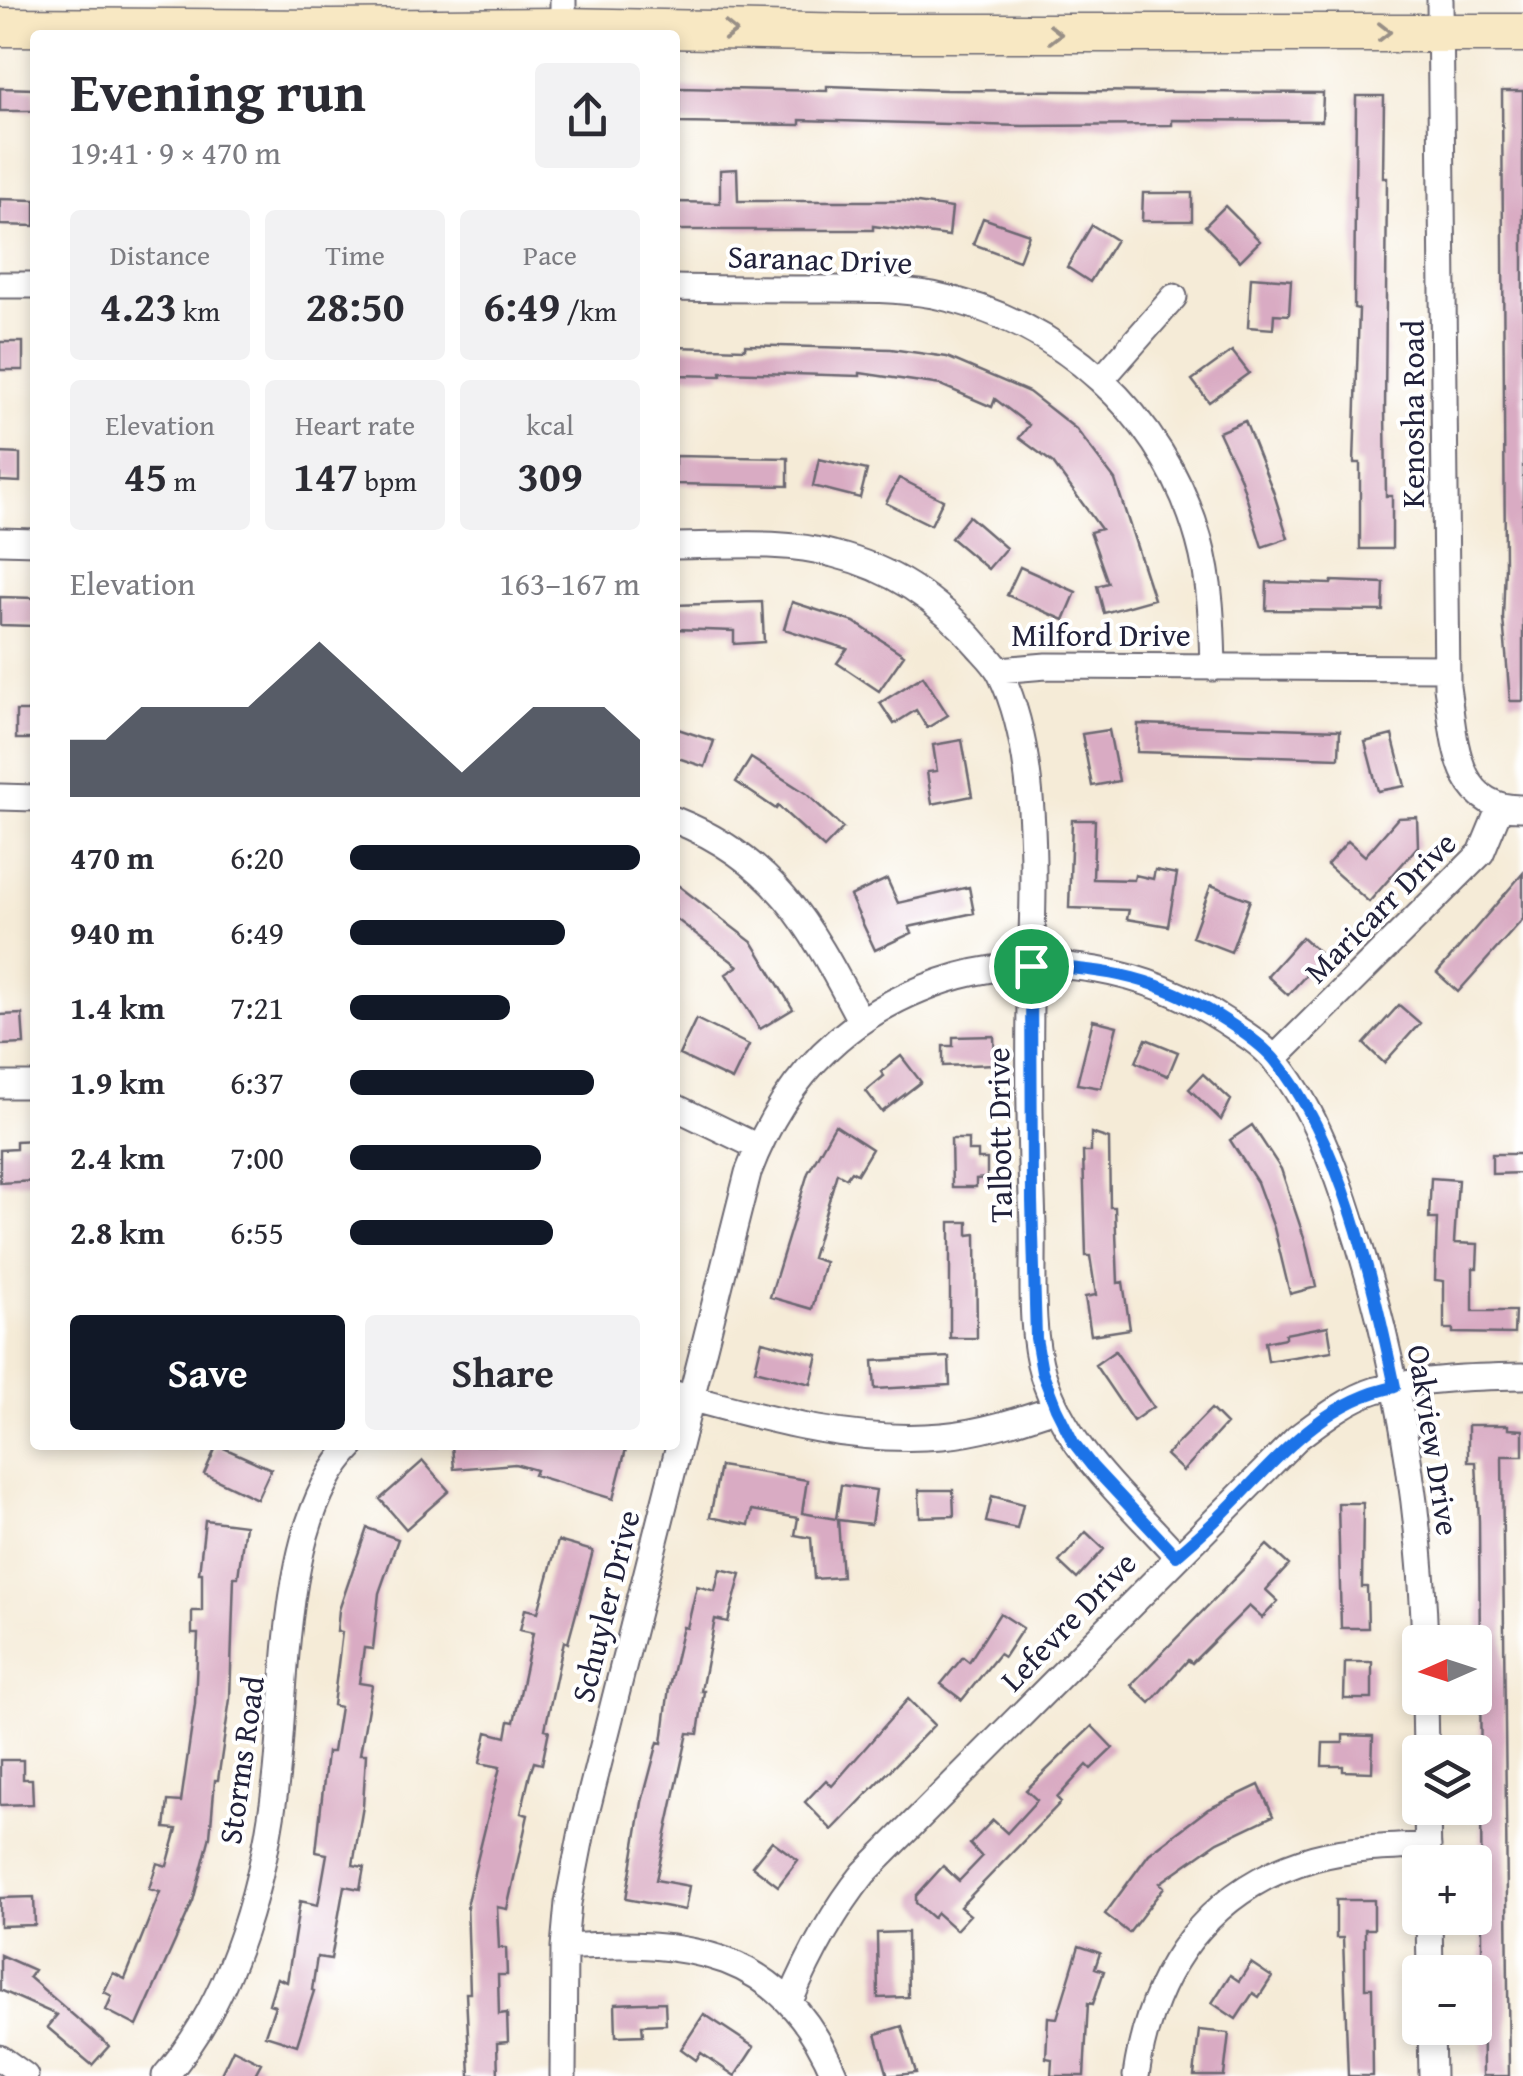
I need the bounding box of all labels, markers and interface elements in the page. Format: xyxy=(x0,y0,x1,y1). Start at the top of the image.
one-way arrow xyxy=(723,20,739,41)
one-way arrow xyxy=(1378,21,1393,43)
one-way arrow xyxy=(1048,23,1064,45)
text: Evening run xyxy=(70,51,366,131)
button: share xyxy=(535,63,640,168)
text: 19:41 · 9 × 470 m xyxy=(70,129,281,176)
street label: Saranac Drive xyxy=(727,232,913,286)
text: Distance xyxy=(110,234,210,275)
text: Time xyxy=(325,234,385,275)
text: Pace xyxy=(523,234,577,275)
text: 4.23 xyxy=(100,275,177,336)
text: 28:50 xyxy=(306,275,404,336)
text: 6:49 xyxy=(483,275,560,336)
text: km xyxy=(177,290,220,331)
text: /km xyxy=(560,290,617,331)
street label: Kenosha Road xyxy=(1389,320,1436,508)
text: Elevation xyxy=(105,404,215,445)
text: Heart rate xyxy=(295,404,415,445)
text: kcal xyxy=(526,404,574,445)
text: 45 xyxy=(124,445,167,506)
text: 147 xyxy=(293,445,358,506)
text: 309 xyxy=(517,445,583,506)
text: m xyxy=(167,460,196,501)
text: bpm xyxy=(358,460,417,501)
text: Elevation xyxy=(70,560,195,607)
text: 163–167 m xyxy=(499,560,640,607)
street label: Milford Drive xyxy=(1011,611,1191,658)
street label: Maricarr Drive xyxy=(1293,820,1467,994)
text: 470 m xyxy=(70,834,154,881)
text: 6:20 xyxy=(230,834,284,881)
text: 940 m xyxy=(70,909,154,956)
text: 6:49 xyxy=(230,909,284,956)
pin xyxy=(989,924,1074,1009)
icon: arrive xyxy=(1004,939,1059,994)
text: 1.4 km xyxy=(70,984,165,1031)
text: 7:21 xyxy=(230,984,284,1031)
street label: Talbott Drive xyxy=(974,1047,1024,1223)
text: 1.9 km xyxy=(70,1059,165,1106)
text: 6:37 xyxy=(230,1059,284,1106)
text: 2.4 km xyxy=(70,1134,165,1181)
text: 7:00 xyxy=(230,1134,284,1181)
text: 2.8 km xyxy=(70,1209,165,1256)
text: 6:55 xyxy=(230,1209,284,1256)
button: Save xyxy=(70,1315,345,1430)
button: Share xyxy=(365,1315,640,1430)
street label: Oakview Drive xyxy=(1396,1341,1472,1539)
street label: Schuyler Drive xyxy=(558,1505,652,1707)
street label: Lefevre Drive xyxy=(989,1541,1147,1701)
north arrow xyxy=(1402,1625,1492,1715)
map controls xyxy=(1402,1625,1492,2045)
street label: Storms Road xyxy=(206,1673,276,1847)
button: layers xyxy=(1402,1735,1492,1825)
button: + xyxy=(1402,1845,1492,1935)
button: − xyxy=(1402,1955,1492,2045)

